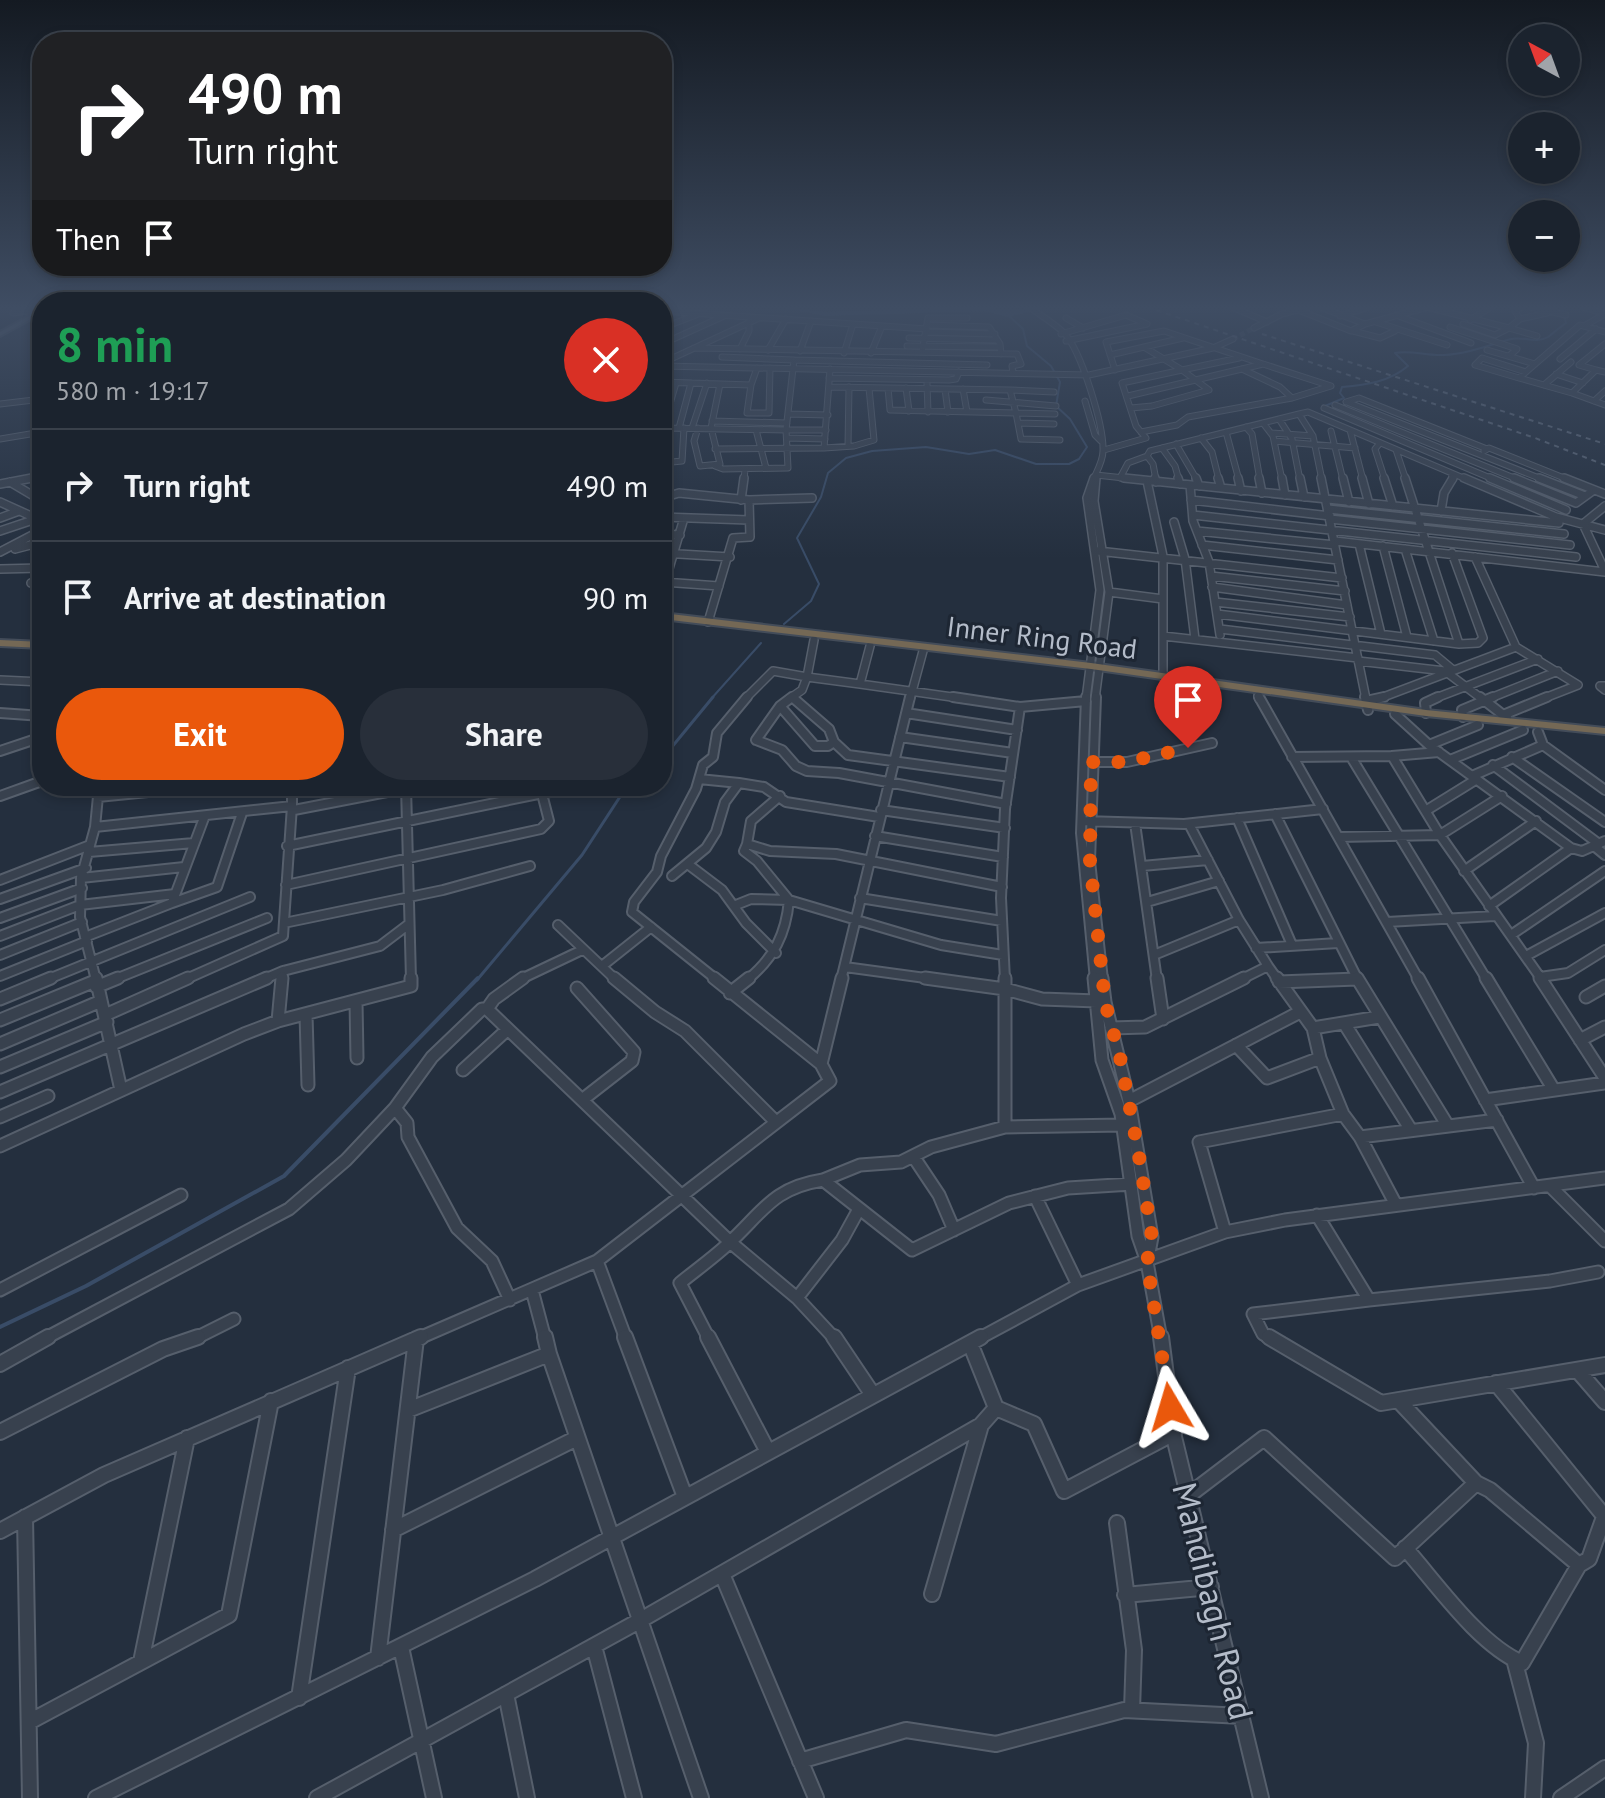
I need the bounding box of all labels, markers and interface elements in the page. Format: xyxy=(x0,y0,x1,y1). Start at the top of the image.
north arrow xyxy=(1508,24,1580,96)
map controls xyxy=(1508,24,1580,272)
text: 490 m xyxy=(188,57,343,129)
icon: right xyxy=(56,64,160,168)
button: + xyxy=(1508,112,1580,184)
text: Turn right xyxy=(188,127,338,174)
button: − xyxy=(1508,200,1580,272)
icon: arrive xyxy=(137,216,181,260)
text: Then xyxy=(56,219,121,258)
text: 8 min xyxy=(56,313,173,375)
button: close xyxy=(564,318,648,402)
text: 580 m · 19:17 xyxy=(56,374,210,407)
icon: right xyxy=(56,463,100,507)
text: Turn right xyxy=(124,466,250,505)
text: 490 m xyxy=(567,466,648,505)
icon: arrive xyxy=(56,575,100,619)
text: Arrive at destination xyxy=(124,578,386,617)
text: 90 m xyxy=(583,578,648,617)
street label: Inner Ring Road xyxy=(945,607,1139,667)
pin xyxy=(1154,666,1222,748)
icon: arrive xyxy=(1166,678,1210,722)
button: Exit xyxy=(56,688,344,780)
button: Share xyxy=(360,688,648,780)
position arrow xyxy=(1128,1365,1212,1449)
street label: Mahdibagh Road xyxy=(1163,1478,1265,1724)

